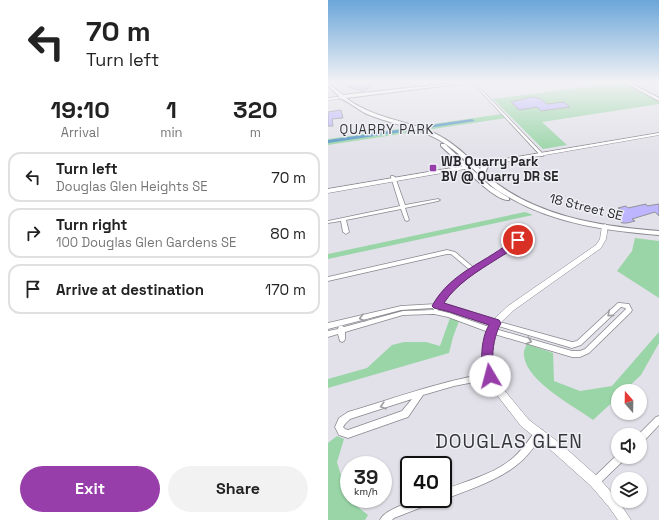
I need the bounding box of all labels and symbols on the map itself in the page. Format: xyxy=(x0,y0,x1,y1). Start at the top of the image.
district label: QUARRY PARK xyxy=(339,121,435,138)
place label: WB Quarry Park BV @ Quarry DR SE xyxy=(441,153,558,185)
marker: WB Quarry Park BV @ Quarry DR SE xyxy=(428,163,438,173)
street label: 18 Street SE xyxy=(547,190,625,224)
pin xyxy=(501,223,535,257)
one-way arrow xyxy=(607,309,614,316)
one-way arrow xyxy=(359,313,366,321)
one-way arrow xyxy=(525,336,532,345)
position arrow xyxy=(469,355,511,397)
north arrow xyxy=(611,384,647,420)
one-way arrow xyxy=(380,401,387,410)
district label: DOUGLAS GLEN xyxy=(435,429,583,454)
speed limit sign: 40 xyxy=(400,456,452,508)

